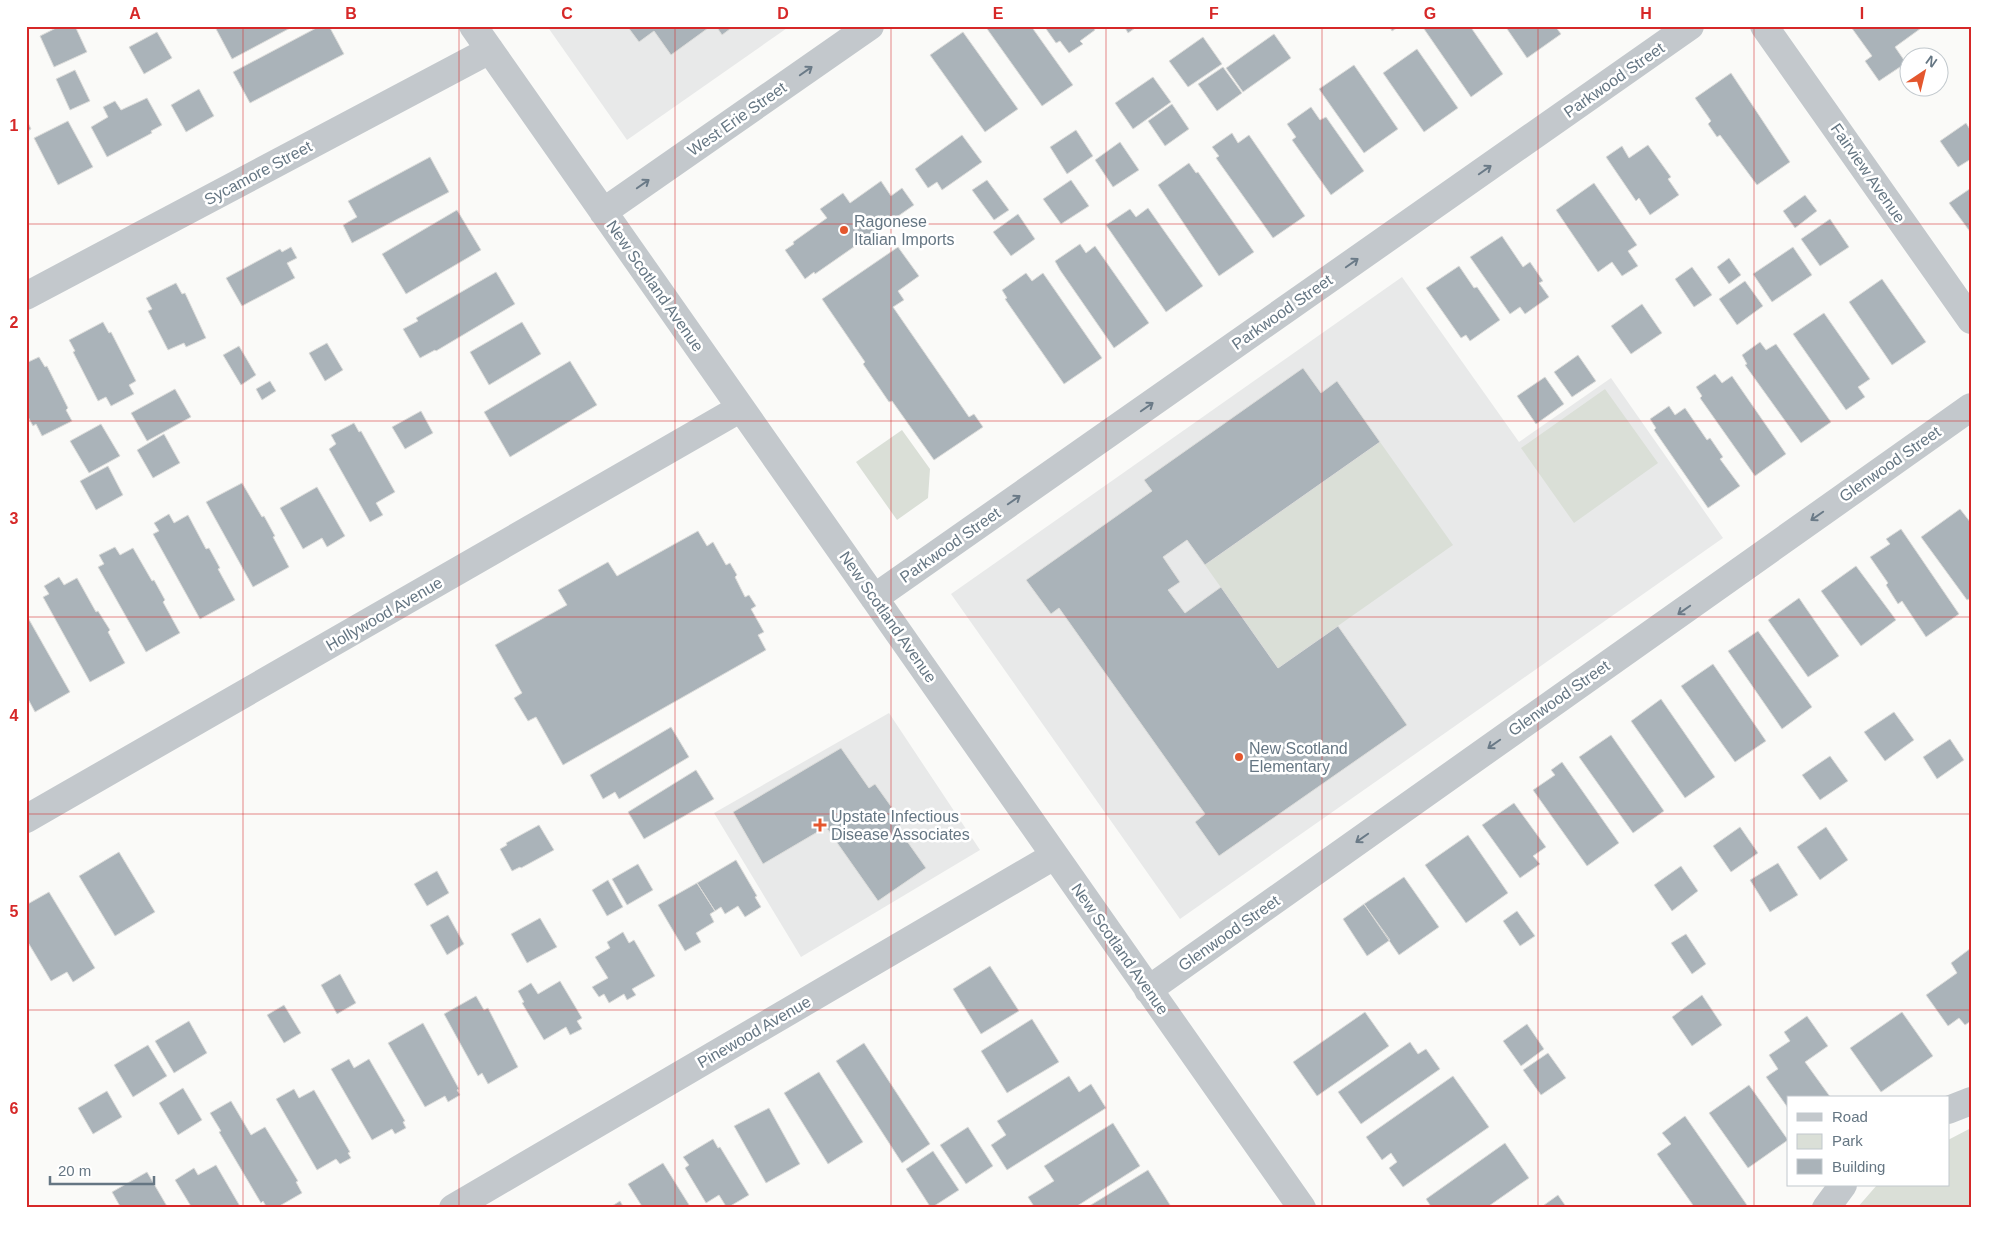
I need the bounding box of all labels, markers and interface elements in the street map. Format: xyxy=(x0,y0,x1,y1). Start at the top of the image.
text: A xyxy=(129,5,141,22)
text: B xyxy=(345,5,357,22)
text: C xyxy=(561,5,573,22)
text: D xyxy=(777,5,789,22)
text: E xyxy=(993,5,1004,22)
text: F xyxy=(1209,5,1219,22)
text: G xyxy=(1424,5,1436,22)
text: H xyxy=(1640,5,1652,22)
text: I xyxy=(1860,5,1864,22)
street label: Parkwood Street xyxy=(1561,39,1668,121)
north arrow xyxy=(1900,48,1950,98)
text: N xyxy=(1923,52,1940,71)
one-way arrow xyxy=(798,66,812,76)
street label: West Erie Street xyxy=(685,78,790,159)
text: 1 xyxy=(10,117,19,134)
street label: Fairview Avenue xyxy=(1827,120,1909,226)
street label: Sycamore Street xyxy=(201,137,315,208)
one-way arrow xyxy=(1478,165,1492,175)
one-way arrow xyxy=(636,179,650,189)
place label: Ragonese Italian Imports xyxy=(854,213,954,248)
street label: New Scotland Avenue xyxy=(603,217,707,355)
marker: Ragonese Italian Imports xyxy=(838,224,850,236)
one-way arrow xyxy=(1345,258,1359,268)
street label: Parkwood Street xyxy=(1229,271,1336,353)
text: 2 xyxy=(10,314,19,331)
one-way arrow xyxy=(1140,402,1154,412)
street label: Glenwood Street xyxy=(1836,423,1944,505)
one-way arrow xyxy=(1007,495,1021,505)
street label: Parkwood Street xyxy=(897,504,1004,586)
text: 3 xyxy=(10,510,19,527)
one-way arrow xyxy=(1810,511,1824,521)
street label: New Scotland Avenue xyxy=(836,548,940,686)
street label: Hollywood Avenue xyxy=(323,574,445,654)
one-way arrow xyxy=(1677,605,1691,615)
street label: Glenwood Street xyxy=(1505,657,1613,739)
text: 4 xyxy=(10,707,19,724)
one-way arrow xyxy=(1488,739,1502,749)
place label: New Scotland Elementary xyxy=(1249,740,1348,775)
marker: New Scotland Elementary xyxy=(1233,751,1245,763)
place label: Upstate Infectious Disease Associates xyxy=(831,808,970,843)
marker: Upstate Infectious Disease Associates xyxy=(813,818,827,832)
one-way arrow xyxy=(1355,833,1369,843)
street label: New Scotland Avenue xyxy=(1068,880,1172,1018)
street label: Glenwood Street xyxy=(1175,892,1283,974)
text: 5 xyxy=(10,903,19,920)
street label: Pinewood Avenue xyxy=(694,993,814,1071)
legend xyxy=(1787,1096,1950,1186)
text: 6 xyxy=(10,1100,19,1117)
text: Road xyxy=(1832,1108,1868,1125)
text: Park xyxy=(1832,1132,1863,1149)
scale bar xyxy=(50,1154,154,1186)
text: Building xyxy=(1832,1158,1885,1175)
text: 20 m xyxy=(58,1162,91,1179)

